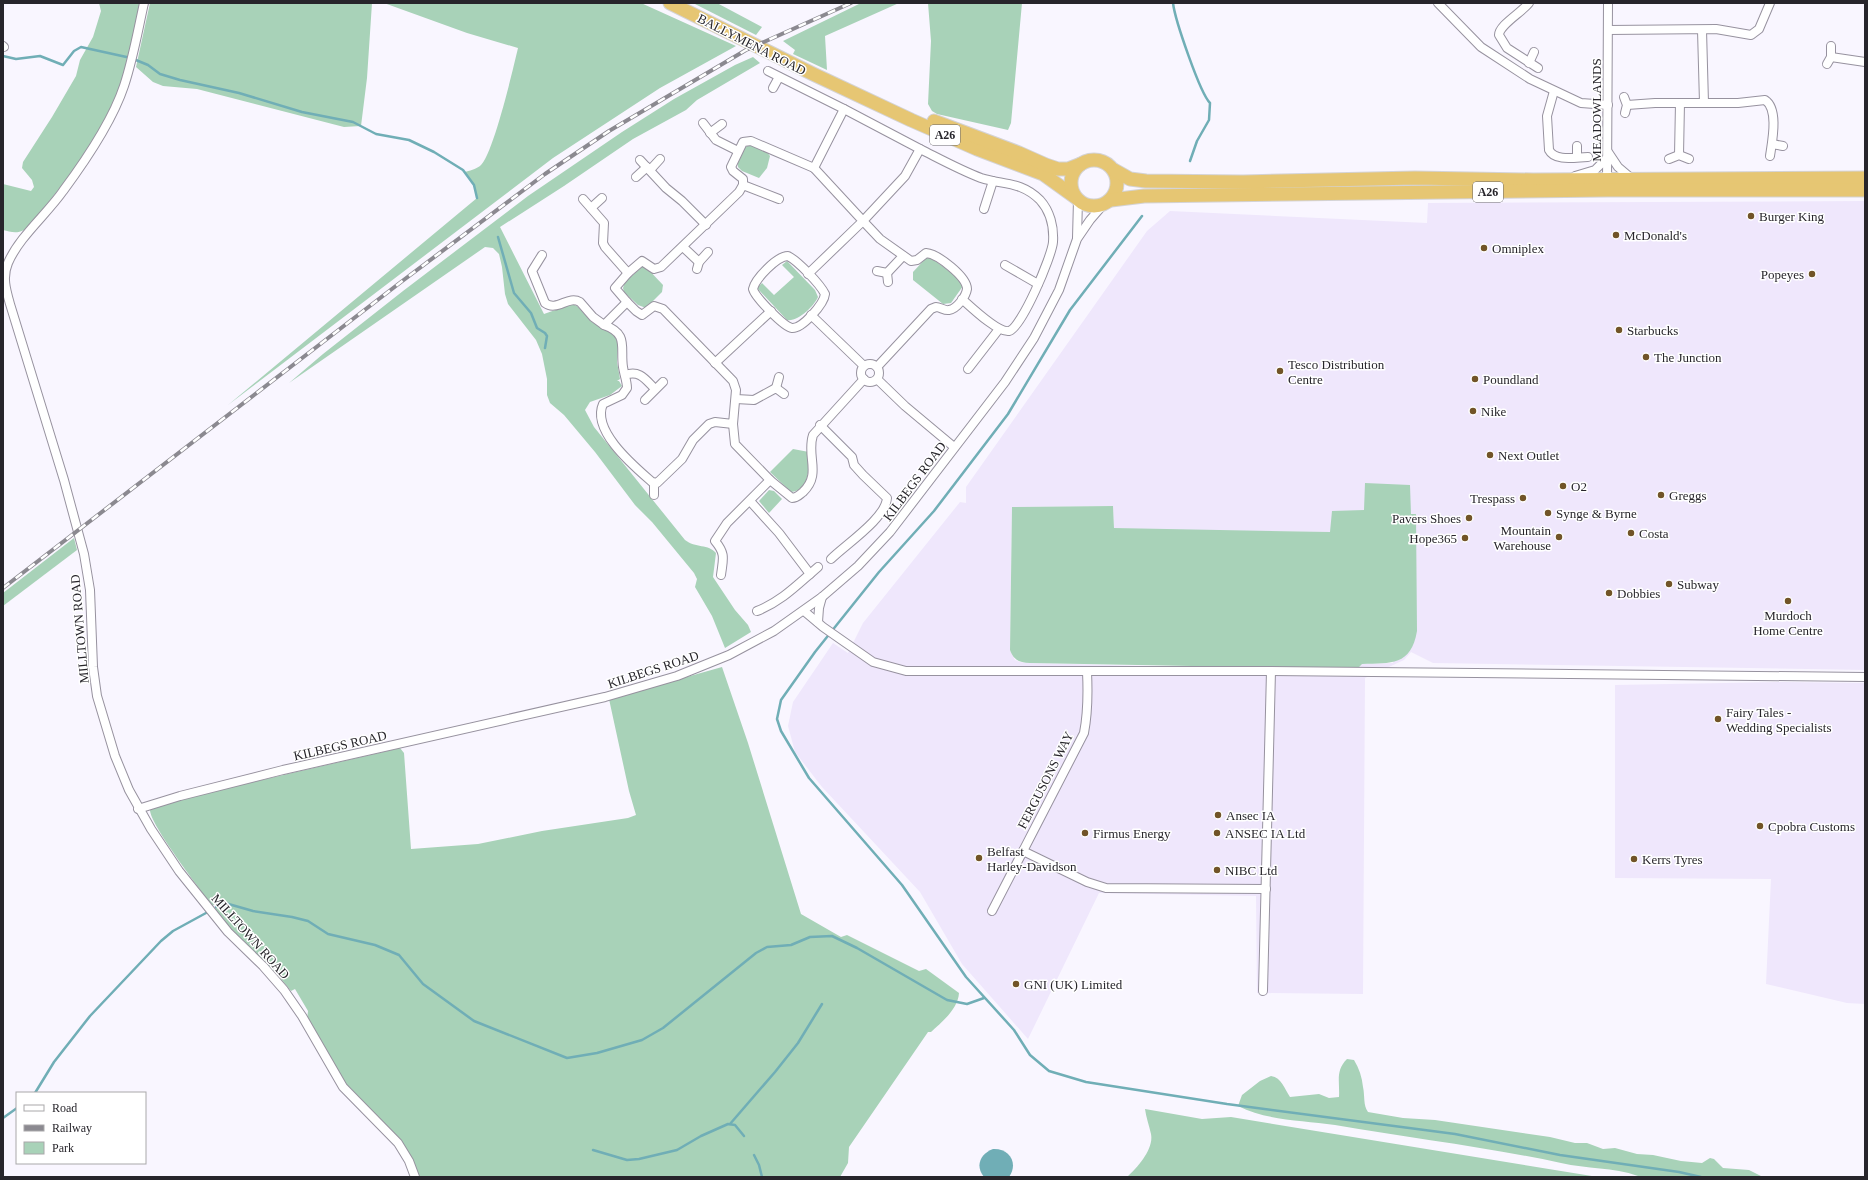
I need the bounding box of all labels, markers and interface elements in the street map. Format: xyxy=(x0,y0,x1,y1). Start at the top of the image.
street label: BALLYMENA ROAD xyxy=(695,11,808,78)
street label: MEADOWLANDS xyxy=(1589,58,1604,162)
road number: A26 xyxy=(930,125,960,145)
road number: A26 xyxy=(1473,182,1503,202)
place label: Burger King xyxy=(1759,209,1825,224)
marker: Burger King xyxy=(1746,211,1756,221)
place label: McDonald's xyxy=(1624,228,1687,243)
marker: McDonald's xyxy=(1611,230,1621,240)
place label: Omniplex xyxy=(1492,241,1544,256)
marker: Omniplex xyxy=(1479,243,1489,253)
place label: Popeyes xyxy=(1761,267,1804,282)
marker: Popeyes xyxy=(1807,269,1817,279)
place label: Starbucks xyxy=(1627,323,1678,338)
marker: Starbucks xyxy=(1614,325,1624,335)
place label: The Junction xyxy=(1654,350,1722,365)
marker: The Junction xyxy=(1641,352,1651,362)
place label: Tesco Distribution Centre xyxy=(1288,357,1385,387)
marker: Tesco Distribution Centre xyxy=(1275,366,1285,376)
place label: Poundland xyxy=(1483,372,1539,387)
marker: Poundland xyxy=(1470,374,1480,384)
place label: Nike xyxy=(1481,404,1507,419)
marker: Nike xyxy=(1468,406,1478,416)
street label: KILBEGS ROAD xyxy=(880,439,949,524)
place label: Next Outlet xyxy=(1498,448,1559,463)
marker: Next Outlet xyxy=(1485,450,1495,460)
place label: O2 xyxy=(1571,479,1587,494)
marker: O2 xyxy=(1558,481,1568,491)
place label: Greggs xyxy=(1669,488,1707,503)
marker: Greggs xyxy=(1656,490,1666,500)
place label: Trespass xyxy=(1470,491,1515,506)
marker: Trespass xyxy=(1518,493,1528,503)
place label: Synge & Byrne xyxy=(1556,506,1637,521)
marker: Synge & Byrne xyxy=(1543,508,1553,518)
place label: Pavers Shoes xyxy=(1392,511,1461,526)
marker: Pavers Shoes xyxy=(1464,513,1474,523)
place label: Mountain Warehouse xyxy=(1494,523,1551,553)
place label: Costa xyxy=(1639,526,1669,541)
marker: Costa xyxy=(1626,528,1636,538)
place label: Hope365 xyxy=(1409,531,1457,546)
marker: Mountain Warehouse xyxy=(1554,532,1564,542)
marker: Hope365 xyxy=(1460,533,1470,543)
street label: MILLTOWN ROAD xyxy=(67,574,92,684)
place label: Subway xyxy=(1677,577,1719,592)
marker: Subway xyxy=(1664,579,1674,589)
place label: Dobbies xyxy=(1617,586,1660,601)
marker: Dobbies xyxy=(1604,588,1614,598)
marker: Murdoch Home Centre xyxy=(1783,596,1793,606)
place label: Murdoch Home Centre xyxy=(1753,608,1823,638)
street label: KILBEGS ROAD xyxy=(606,648,701,691)
place label: Fairy Tales - Wedding Specialists xyxy=(1726,705,1831,735)
marker: Fairy Tales - Wedding Specialists xyxy=(1713,714,1723,724)
street label: KILBEGS ROAD xyxy=(292,727,388,763)
street label: FERGUSONS WAY xyxy=(1014,728,1077,831)
place label: Ansec IA xyxy=(1226,808,1276,823)
marker: Ansec IA xyxy=(1213,810,1223,820)
place label: Cpobra Customs xyxy=(1768,819,1855,834)
marker: Cpobra Customs xyxy=(1755,821,1765,831)
place label: Firmus Energy xyxy=(1093,826,1171,841)
place label: ANSEC IA Ltd xyxy=(1225,826,1306,841)
marker: Firmus Energy xyxy=(1080,828,1090,838)
marker: ANSEC IA Ltd xyxy=(1212,828,1222,838)
place label: Belfast Harley-Davidson xyxy=(987,844,1077,874)
place label: Kerrs Tyres xyxy=(1642,852,1703,867)
marker: Belfast Harley-Davidson xyxy=(974,853,984,863)
marker: Kerrs Tyres xyxy=(1629,854,1639,864)
place label: NIBC Ltd xyxy=(1225,863,1278,878)
marker: NIBC Ltd xyxy=(1212,865,1222,875)
street label: MILLTOWN ROAD xyxy=(208,891,293,982)
place label: GNI (UK) Limited xyxy=(1024,977,1123,992)
marker: GNI (UK) Limited xyxy=(1011,979,1021,989)
legend xyxy=(16,1092,146,1164)
text: Road xyxy=(52,1101,77,1115)
text: Railway xyxy=(52,1121,92,1135)
text: Park xyxy=(52,1141,74,1155)

